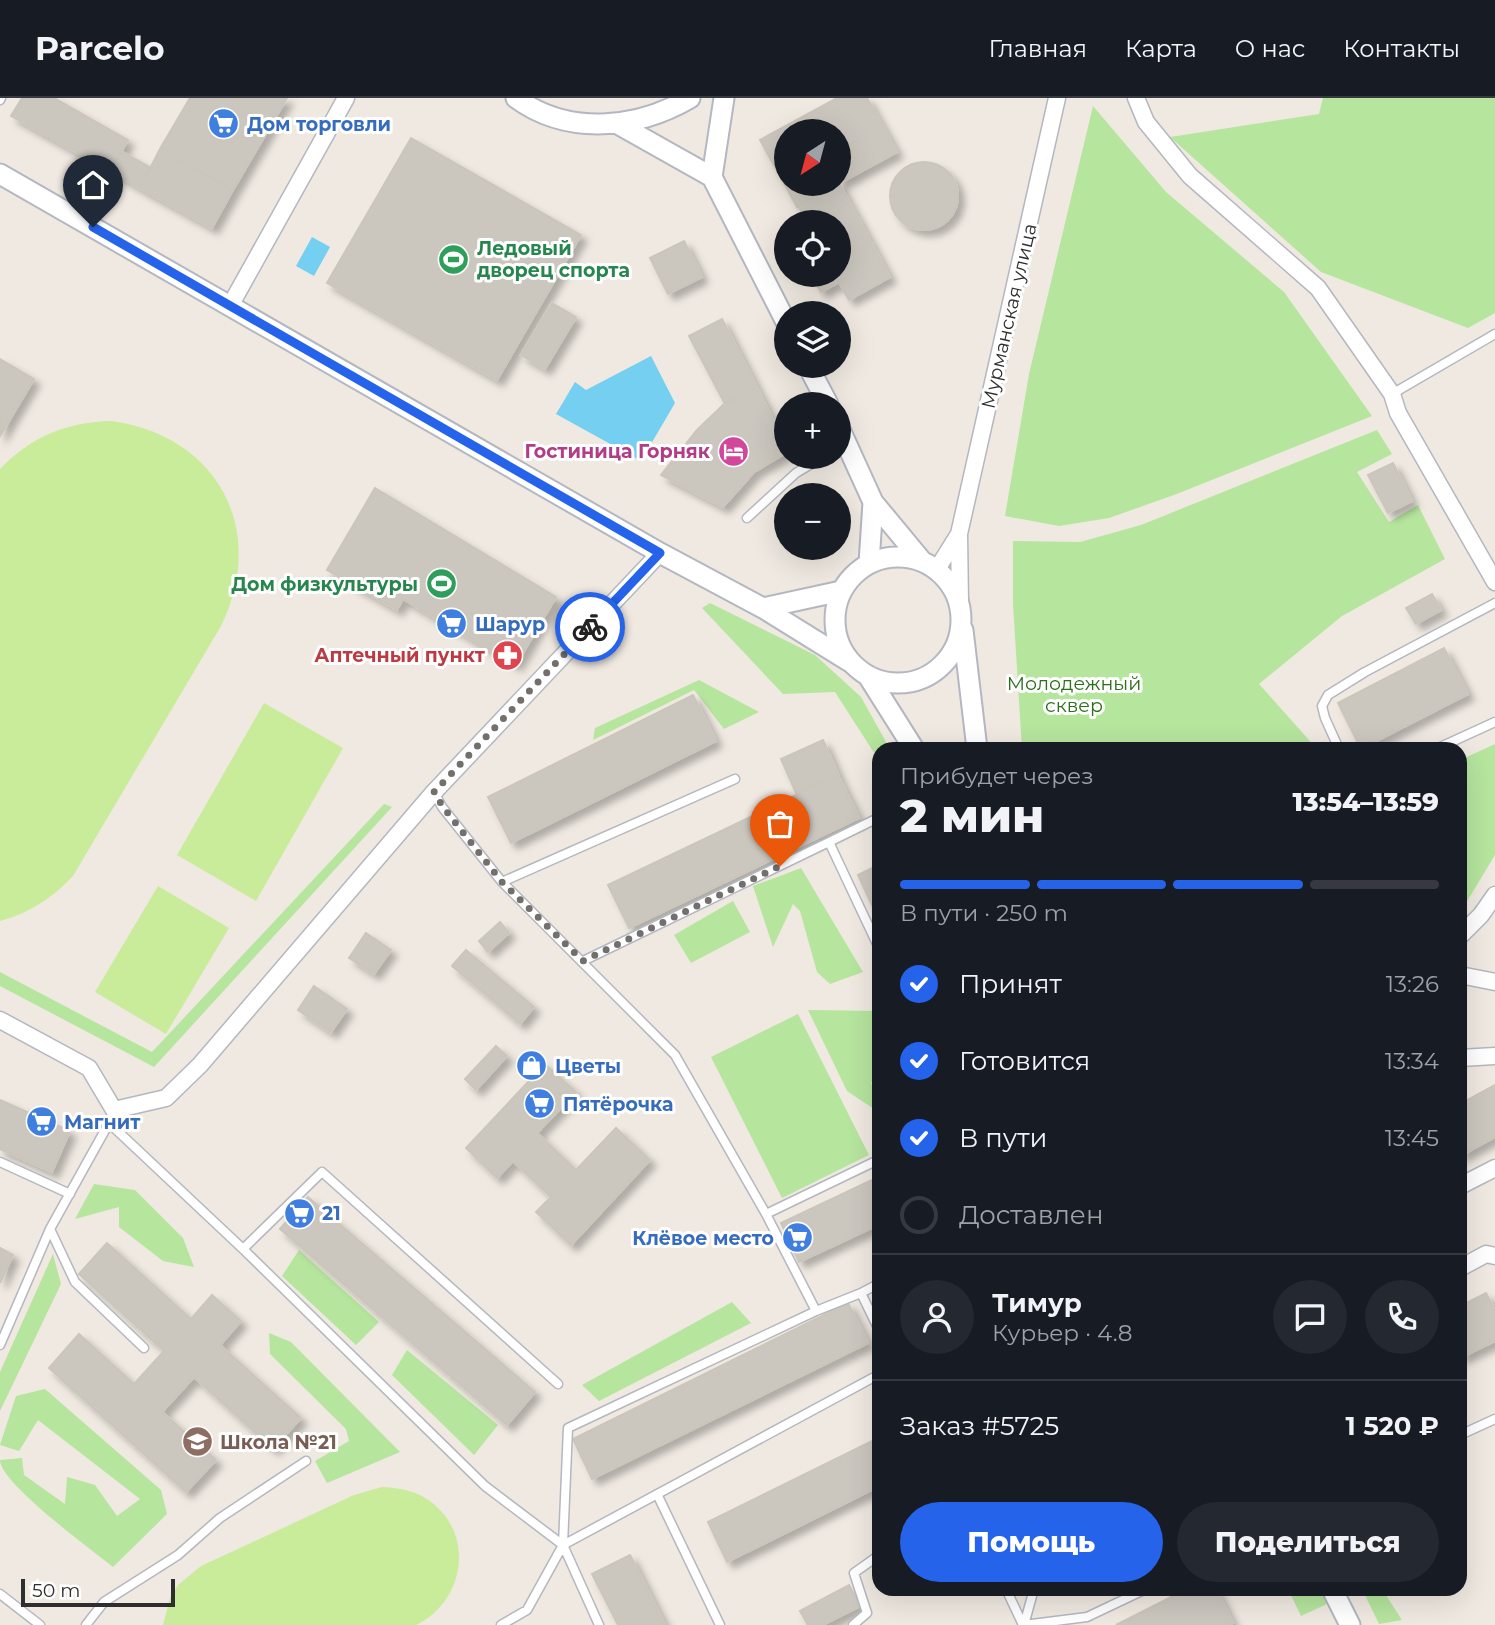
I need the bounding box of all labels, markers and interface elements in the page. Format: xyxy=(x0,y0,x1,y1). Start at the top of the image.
text: Parcelo xyxy=(35,28,165,68)
text: Главная xyxy=(989,34,1087,63)
text: Карта xyxy=(1125,34,1197,63)
text: О нас xyxy=(1235,34,1305,63)
text: Контакты xyxy=(1343,34,1460,63)
supermarket icon: Дом торговли xyxy=(207,107,241,141)
place label: Дом торговли xyxy=(247,113,391,136)
north arrow xyxy=(774,119,850,196)
map controls xyxy=(774,119,851,560)
pin xyxy=(63,155,123,227)
icon: home xyxy=(74,166,112,204)
button: locate xyxy=(774,210,851,287)
street label: Мурманская улица xyxy=(977,221,1041,411)
place label: Ледовый дворец спорта xyxy=(477,237,630,282)
sports icon: Ледовый дворец спорта xyxy=(437,242,471,276)
button: layers xyxy=(774,301,851,378)
button: + xyxy=(774,392,851,469)
hotel icon: Гостиница Горняк xyxy=(716,434,750,468)
place label: Гостиница Горняк xyxy=(525,440,711,463)
button: − xyxy=(774,483,851,560)
sports icon: Дом физкультуры xyxy=(424,567,458,601)
place label: Дом физкультуры xyxy=(231,573,418,596)
courier xyxy=(555,592,625,662)
supermarket icon: Шарур xyxy=(435,607,469,641)
icon: bike xyxy=(571,608,609,646)
place label: Шарур xyxy=(475,613,545,636)
pharmacy icon: Аптечный пункт xyxy=(491,638,525,672)
place label: Аптечный пункт xyxy=(314,644,486,667)
park label: Молодежный сквер xyxy=(1007,672,1141,717)
text: Прибудет через xyxy=(900,762,1094,790)
text: 13:54–13:59 xyxy=(1293,786,1439,818)
text: 2 мин xyxy=(900,787,1044,844)
pin xyxy=(750,794,810,866)
icon: bag xyxy=(761,805,799,843)
text: В пути · 250 m xyxy=(900,899,1068,927)
icon: check xyxy=(900,965,938,1003)
text: Принят xyxy=(959,968,1062,1000)
text: 13:26 xyxy=(1386,970,1439,998)
icon: check xyxy=(900,1042,938,1080)
text: Готовится xyxy=(959,1045,1090,1077)
text: 13:34 xyxy=(1385,1047,1439,1075)
shop icon: Цветы xyxy=(515,1049,549,1083)
place label: Цветы xyxy=(555,1055,621,1078)
supermarket icon: Пятёрочка xyxy=(523,1087,557,1121)
place label: Пятёрочка xyxy=(563,1093,673,1116)
supermarket icon: Магнит xyxy=(24,1105,58,1139)
place label: Магнит xyxy=(64,1111,141,1134)
icon: check xyxy=(900,1119,938,1157)
text: В пути xyxy=(959,1122,1048,1154)
text: 13:45 xyxy=(1385,1124,1439,1152)
supermarket icon: 21 xyxy=(282,1196,316,1230)
text: Доставлен xyxy=(959,1199,1104,1231)
place label: 21 xyxy=(322,1202,341,1225)
supermarket icon: Клёвое место xyxy=(780,1221,814,1255)
place label: Клёвое место xyxy=(632,1227,774,1250)
button: person xyxy=(900,1280,974,1354)
button: chat xyxy=(1273,1280,1347,1354)
button: phone xyxy=(1365,1280,1439,1354)
text: Тимур xyxy=(992,1287,1082,1319)
text: Курьер · 4.8 xyxy=(992,1319,1132,1347)
text: Заказ #5725 xyxy=(900,1410,1059,1442)
text: 1 520 ₽ xyxy=(1346,1410,1439,1442)
school or university icon: Школа №21 xyxy=(180,1425,214,1459)
place label: Школа №21 xyxy=(220,1431,337,1454)
button: Помощь xyxy=(900,1502,1163,1582)
button: Поделиться xyxy=(1177,1502,1439,1582)
scale bar xyxy=(21,1576,175,1608)
text: 50 m xyxy=(32,1579,80,1602)

